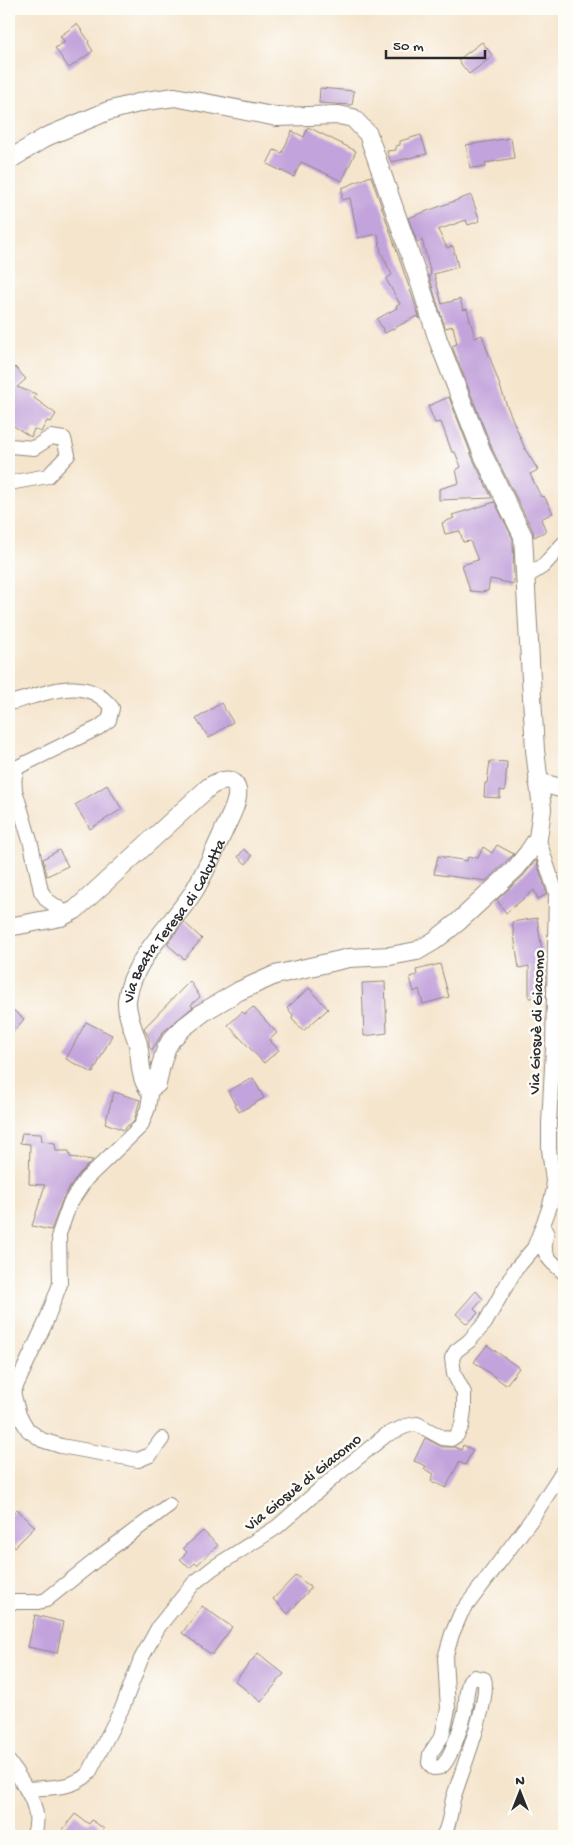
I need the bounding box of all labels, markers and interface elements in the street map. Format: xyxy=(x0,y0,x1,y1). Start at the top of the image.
scale bar xyxy=(386,28,484,60)
text: 50 m xyxy=(393,38,424,56)
street label: Via Beata Teresa di Calcutta xyxy=(121,836,232,1005)
street label: Via Giosuè di Giacomo xyxy=(526,949,551,1096)
street label: Via Giosuè di Giacomo xyxy=(241,1431,366,1537)
north arrow xyxy=(496,1768,546,1818)
text: N xyxy=(515,1773,525,1790)

